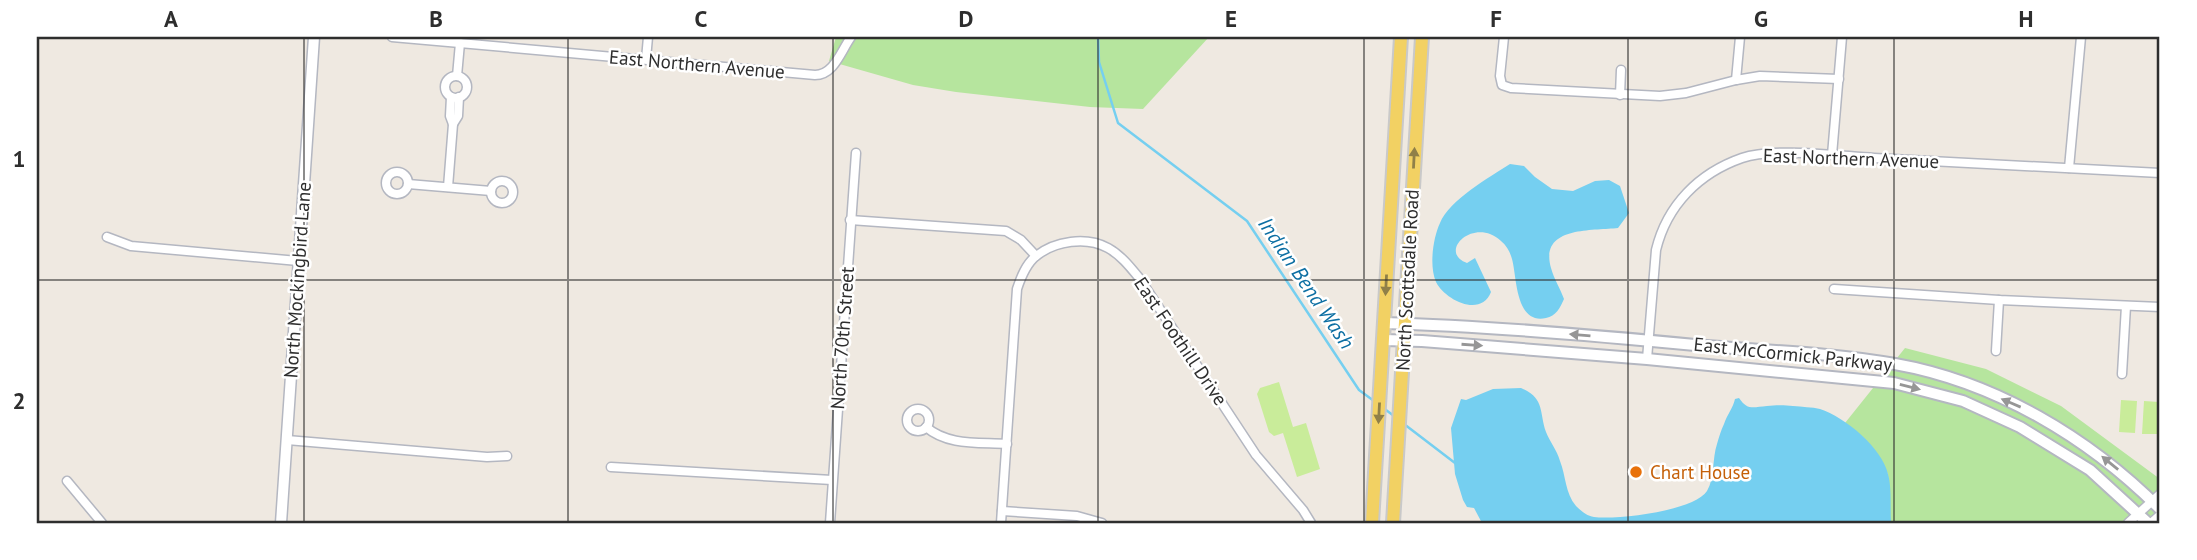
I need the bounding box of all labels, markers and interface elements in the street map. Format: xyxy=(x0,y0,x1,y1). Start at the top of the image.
text: A xyxy=(164,4,178,33)
text: B xyxy=(429,4,443,33)
text: C xyxy=(695,4,708,33)
text: D xyxy=(959,4,973,33)
text: E xyxy=(1225,4,1237,33)
text: F xyxy=(1490,4,1502,33)
text: G xyxy=(1754,4,1768,33)
text: H xyxy=(2019,4,2033,33)
street label: East Northern Avenue xyxy=(608,44,786,84)
street label: East Northern Avenue xyxy=(1763,143,1939,173)
text: 1 xyxy=(12,144,26,173)
one-way arrow xyxy=(1409,147,1420,169)
street label: North Mockingbird Lane xyxy=(278,181,316,379)
street label: North Scottsdale Road xyxy=(1390,189,1424,371)
water label: Indian Bend Wash xyxy=(1252,211,1361,354)
street label: North 70th Street xyxy=(825,265,859,410)
street label: East Foothill Drive xyxy=(1129,272,1233,410)
one-way arrow xyxy=(1381,274,1392,296)
one-way arrow xyxy=(1569,329,1591,340)
street label: East McCormick Parkway xyxy=(1693,332,1894,376)
one-way arrow xyxy=(1461,340,1483,351)
one-way arrow xyxy=(1899,381,1921,392)
text: 2 xyxy=(12,386,26,415)
one-way arrow xyxy=(2001,397,2021,409)
one-way arrow xyxy=(1373,402,1384,424)
one-way arrow xyxy=(2101,455,2119,470)
place label: Chart House xyxy=(1650,460,1750,484)
marker: Chart House xyxy=(1628,464,1644,480)

